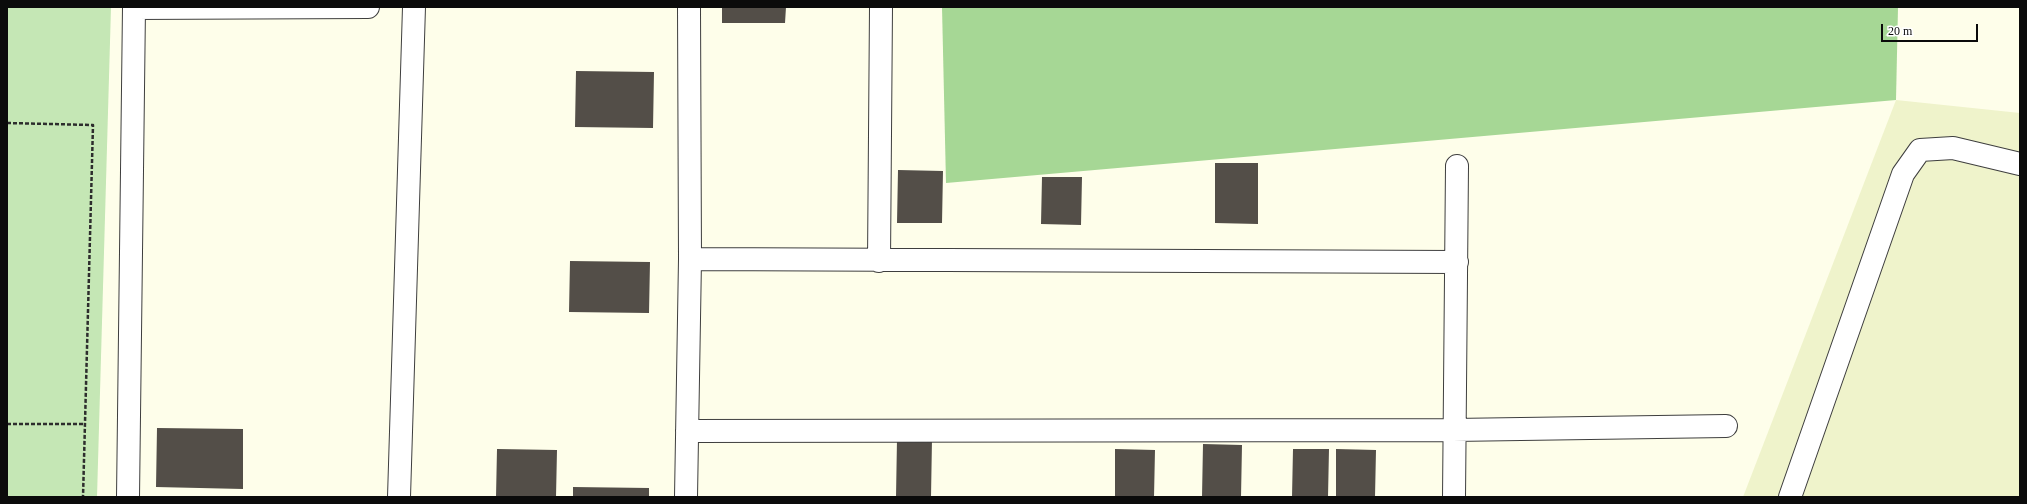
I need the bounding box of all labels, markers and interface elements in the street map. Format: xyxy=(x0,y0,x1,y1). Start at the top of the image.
scale bar xyxy=(1883,16,1980,42)
text: 20 m xyxy=(1888,24,1912,38)

